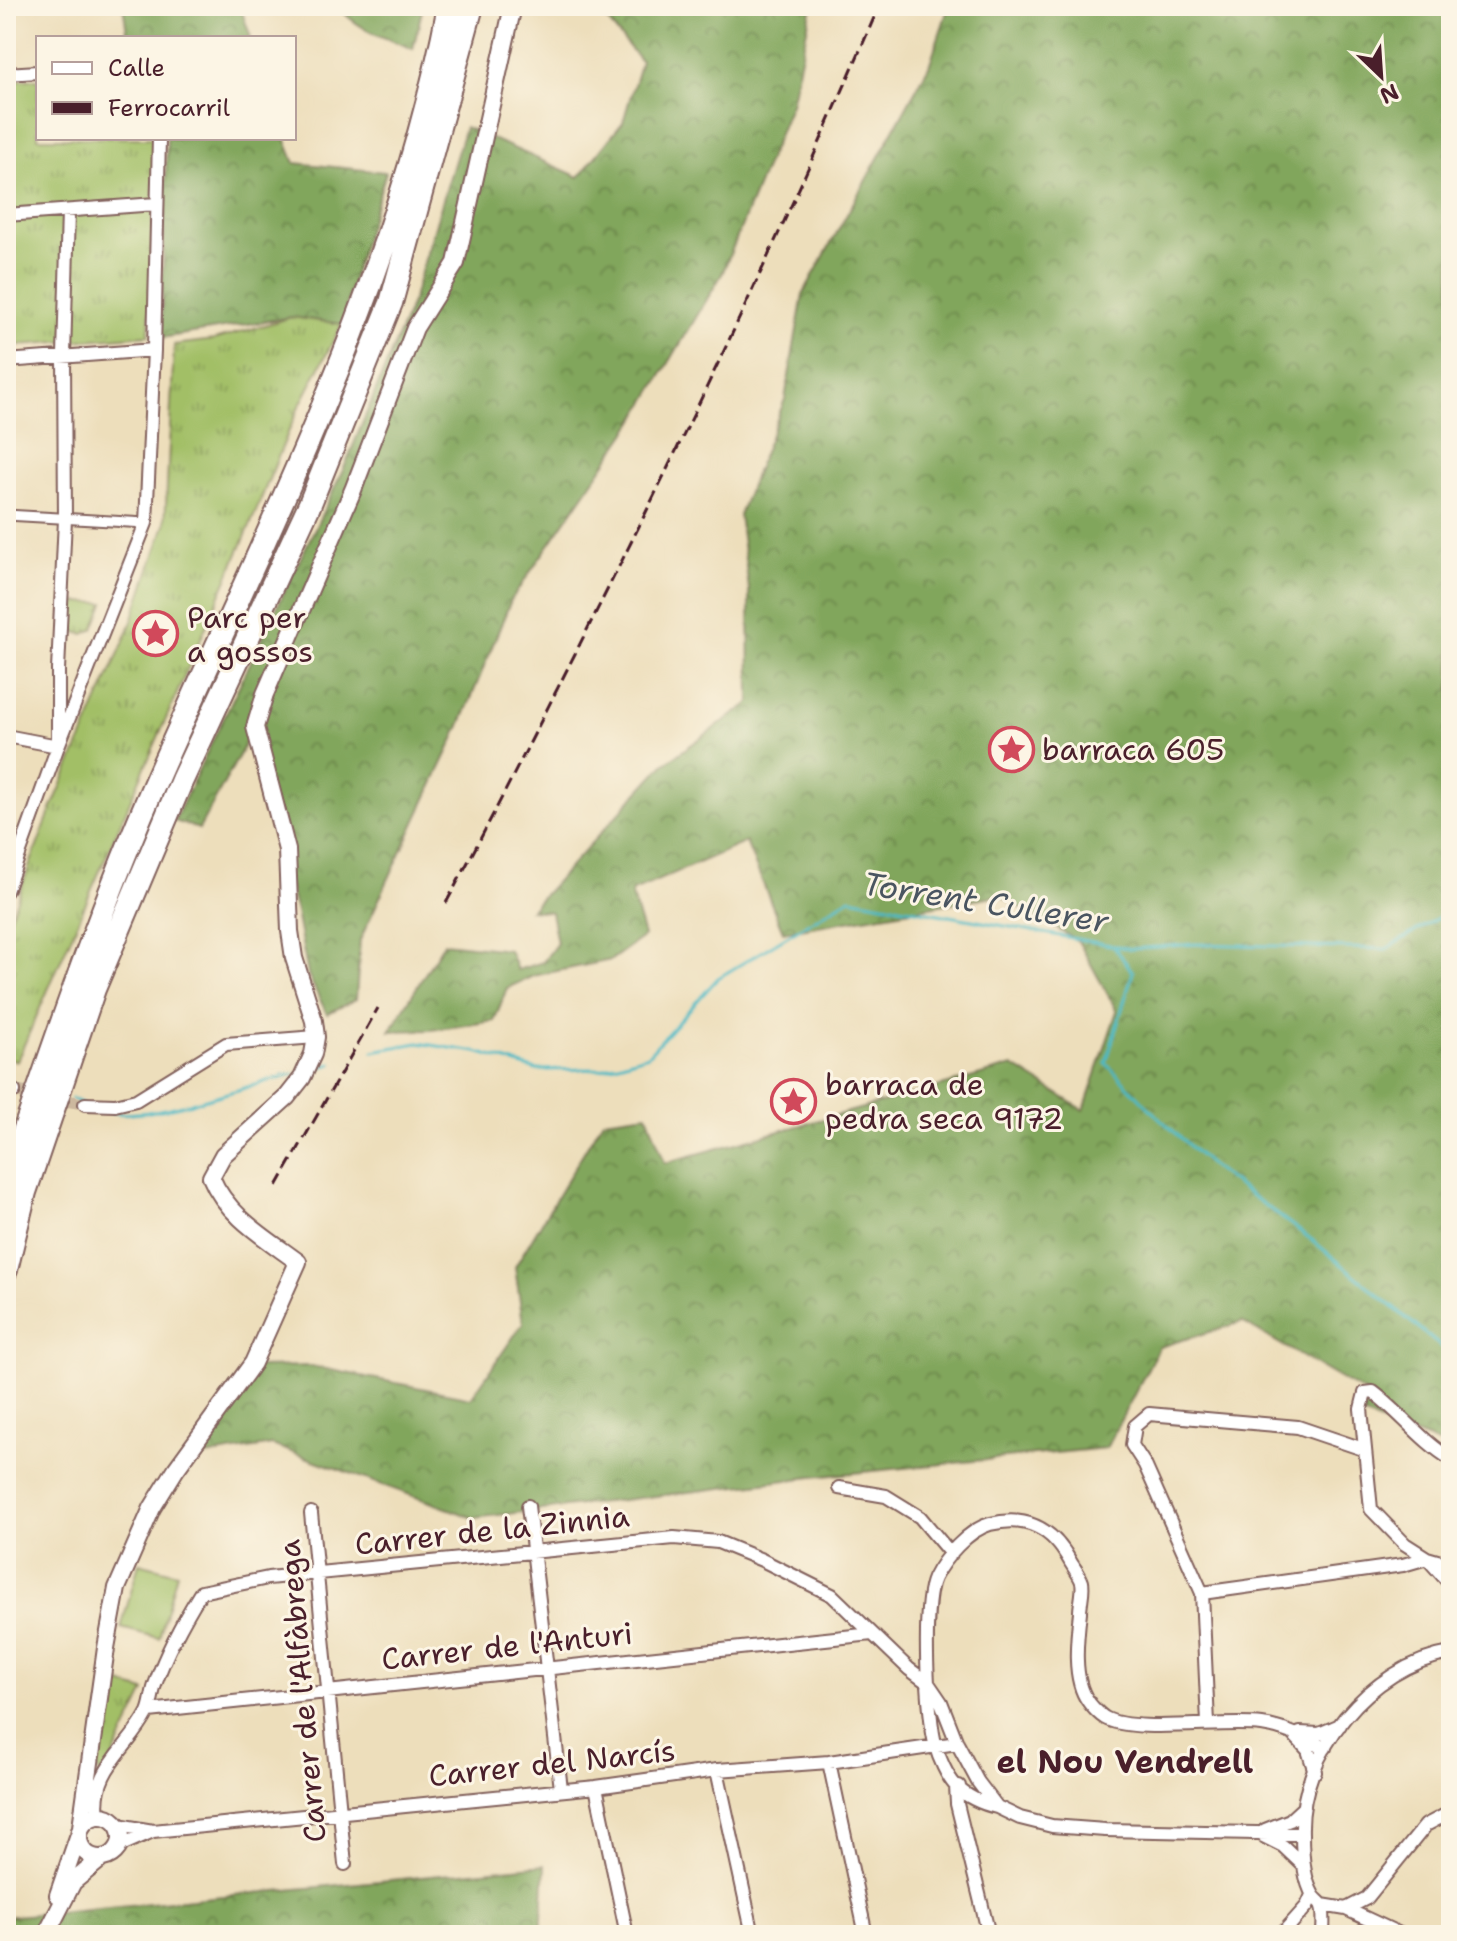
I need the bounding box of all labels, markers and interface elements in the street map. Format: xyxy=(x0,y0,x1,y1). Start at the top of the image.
legend xyxy=(36,36,296,140)
north arrow xyxy=(1341,36,1421,116)
text: Calle xyxy=(108,52,165,84)
text: N xyxy=(1375,77,1403,110)
text: Ferrocarril xyxy=(108,92,231,124)
place label: Parc per a gossos xyxy=(187,597,313,672)
place icon: Parc per a gossos xyxy=(132,610,180,658)
place icon: barraca 605 xyxy=(987,725,1035,773)
place label: barraca 605 xyxy=(1042,729,1224,770)
water label: Torrent Cullerer xyxy=(860,861,1113,943)
place label: barraca de pedra seca 9172 xyxy=(825,1064,1063,1139)
place icon: barraca de pedra seca 9172 xyxy=(770,1077,818,1125)
street label: Carrer de la Zinnia xyxy=(353,1495,632,1565)
street label: Carrer de l'Alfàbrega xyxy=(268,1537,336,1844)
street label: Carrer de l'Anturi xyxy=(379,1612,635,1680)
street label: Carrer del Narcís xyxy=(427,1730,677,1796)
district label: el Nou Vendrell xyxy=(997,1740,1253,1783)

